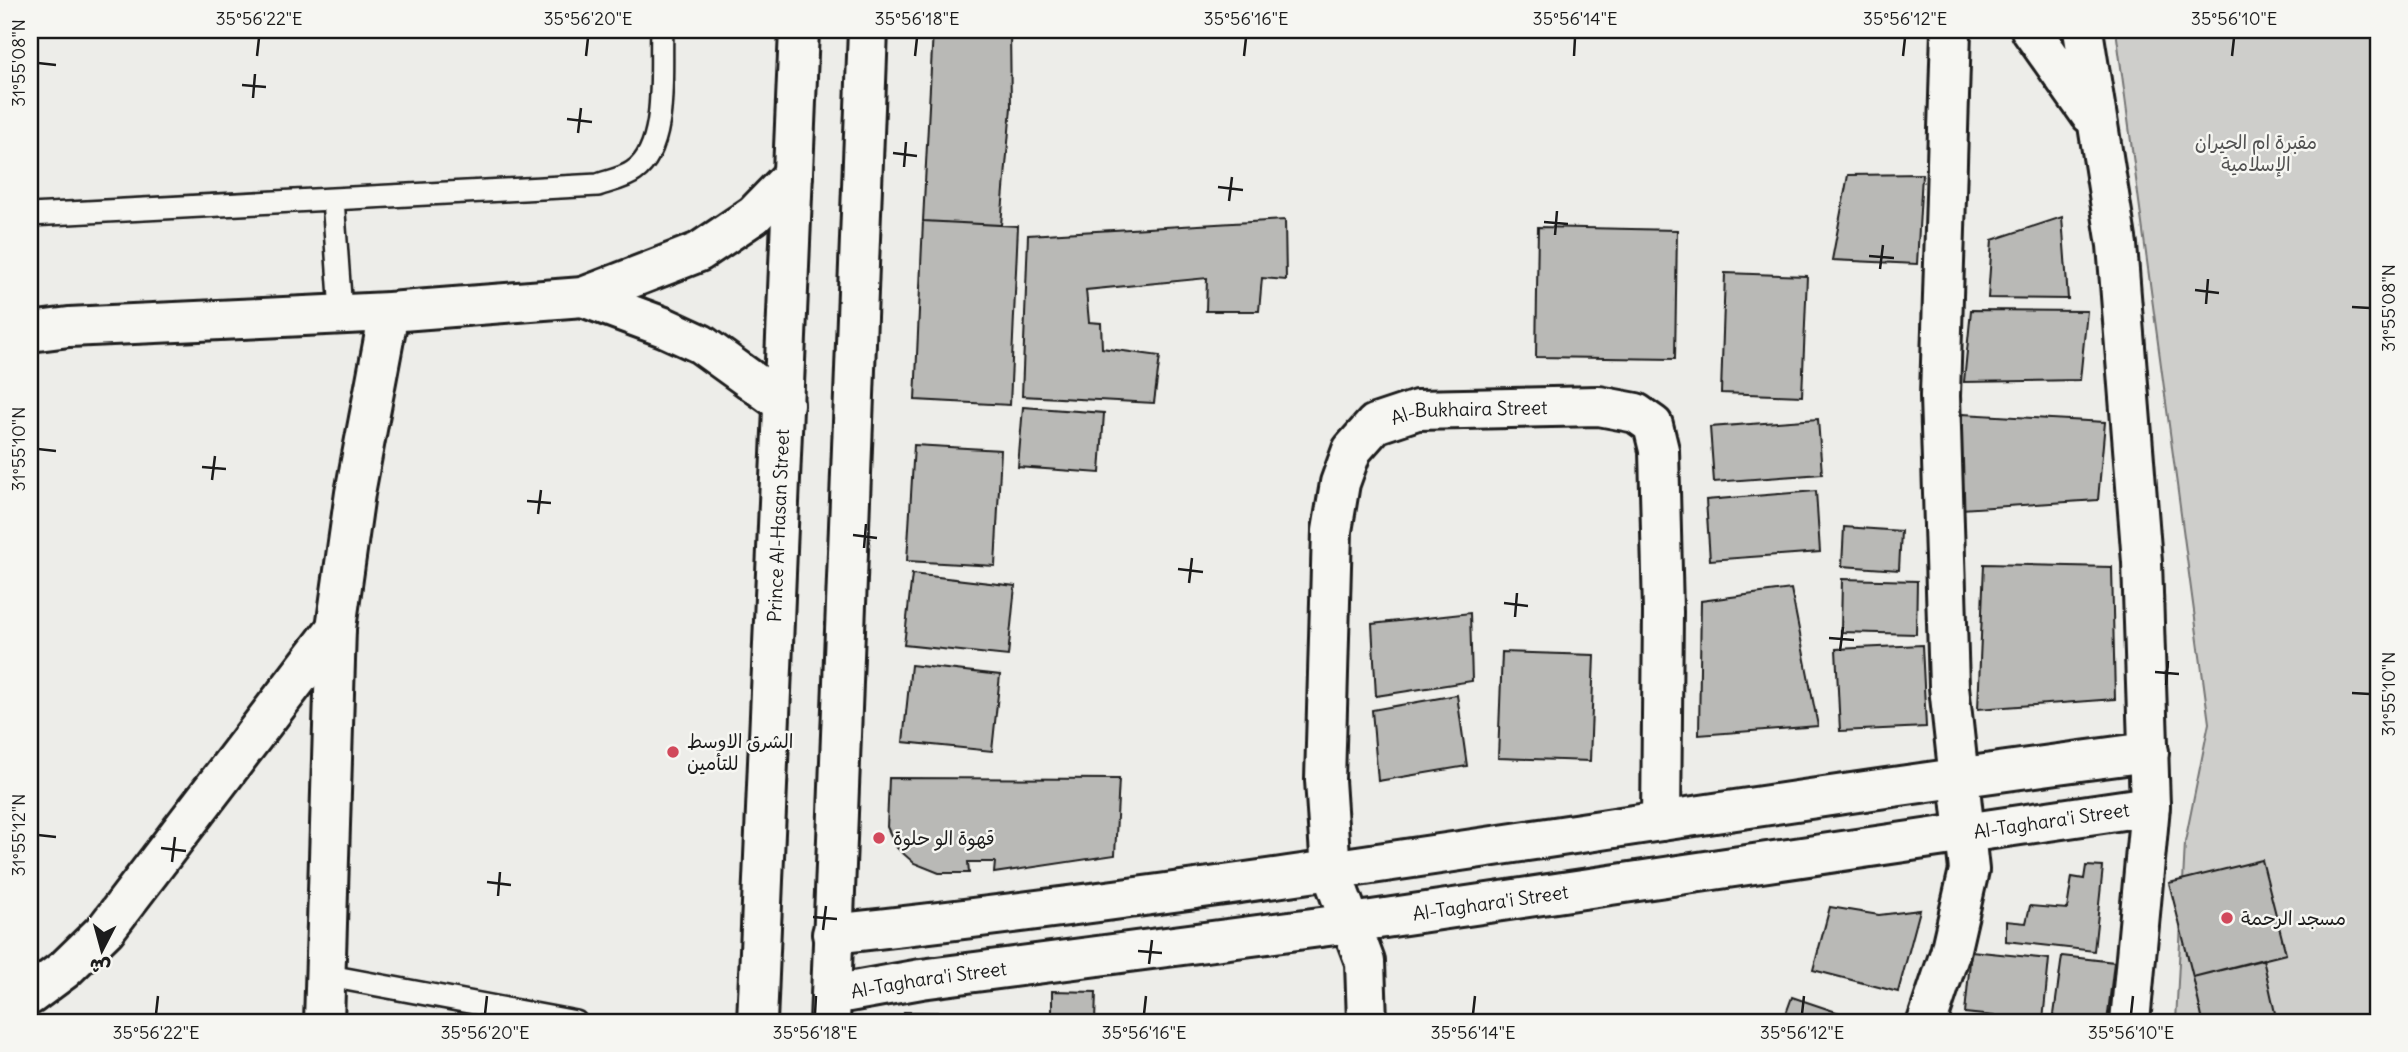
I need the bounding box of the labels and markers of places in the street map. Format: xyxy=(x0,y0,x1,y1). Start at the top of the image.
place label: الشرق الاوسط للتأمين xyxy=(687,729,793,775)
marker: الشرق الاوسط للتأمين xyxy=(665,744,681,760)
place label: قهوة الو حلوة xyxy=(893,826,995,851)
marker: قهوة الو حلوة xyxy=(871,830,887,846)
place label: مسجد الرحمة xyxy=(2241,906,2346,930)
marker: مسجد الرحمة xyxy=(2219,910,2235,926)

